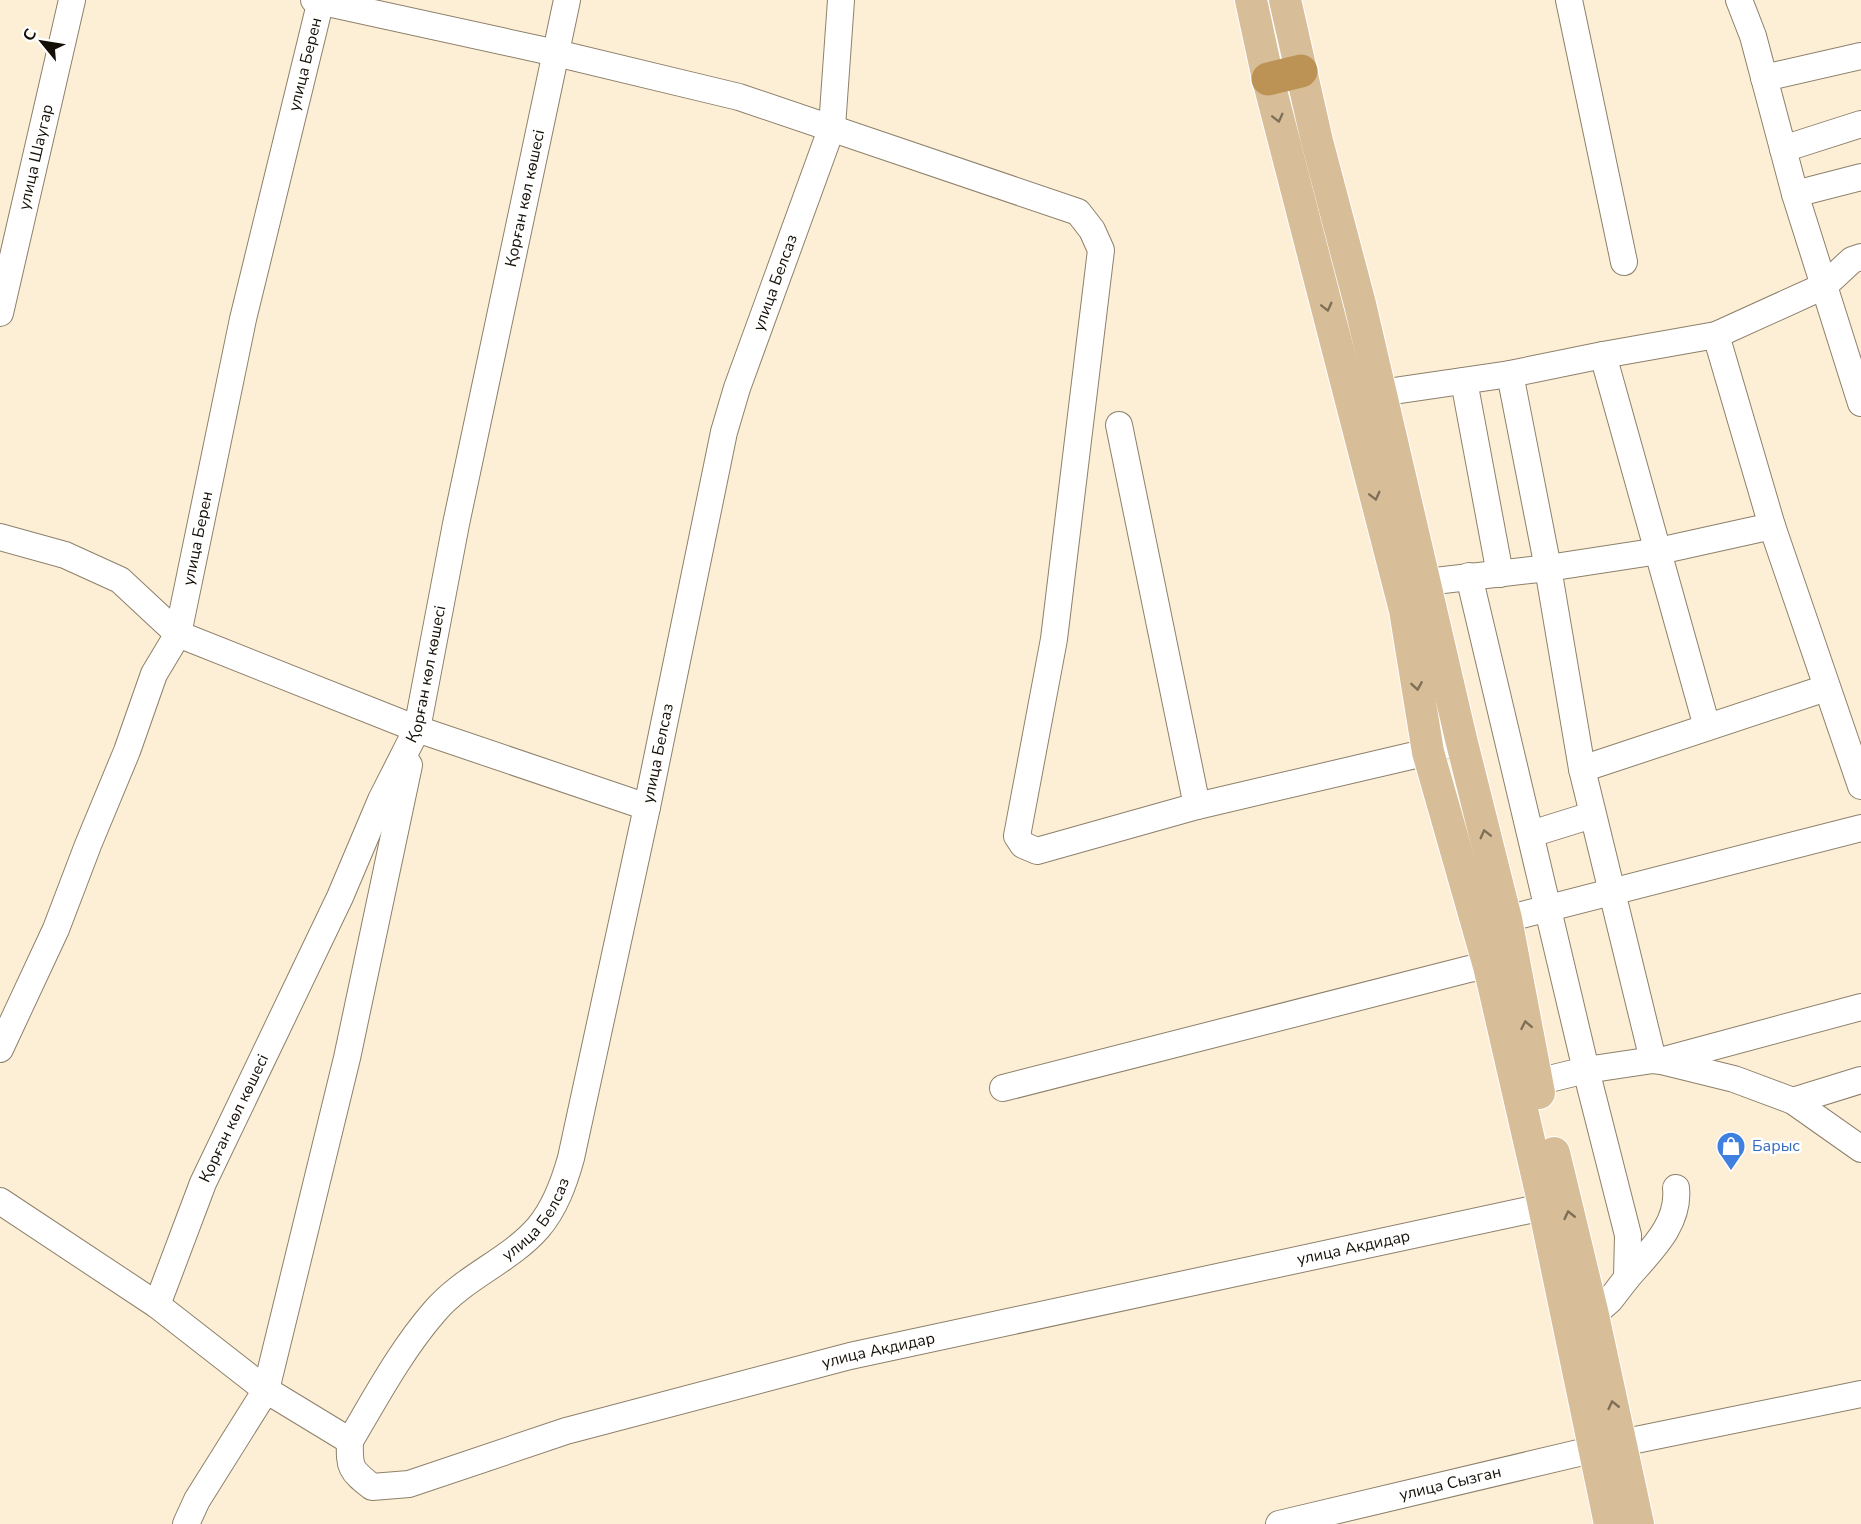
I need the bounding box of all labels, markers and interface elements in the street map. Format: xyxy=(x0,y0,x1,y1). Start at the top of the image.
north arrow xyxy=(12,12,72,72)
street label: улица Берен xyxy=(283,15,327,114)
text: С xyxy=(18,25,42,45)
street label: улица Шаугар xyxy=(13,102,59,212)
one-way arrow xyxy=(1271,113,1284,123)
street label: Қорған көл көшесі xyxy=(500,128,550,269)
street label: улица Белсаз xyxy=(748,231,803,334)
one-way arrow xyxy=(1319,302,1332,312)
street label: улица Берен xyxy=(177,489,218,587)
one-way arrow xyxy=(1368,491,1381,501)
street label: Қорған көл көшесі xyxy=(401,604,451,747)
one-way arrow xyxy=(1411,682,1423,691)
street label: улица Белсаз xyxy=(637,702,679,805)
one-way arrow xyxy=(1480,830,1492,840)
one-way arrow xyxy=(1520,1020,1533,1030)
street label: Қорған көл көшесі xyxy=(194,1051,274,1186)
shop icon: Барыс xyxy=(1715,1130,1747,1172)
place label: Барыс xyxy=(1752,1135,1800,1157)
street label: улица Белсаз xyxy=(498,1175,575,1266)
one-way arrow xyxy=(1563,1210,1576,1220)
street label: улица Акдидар xyxy=(1295,1225,1412,1271)
street label: улица Акдидар xyxy=(819,1327,937,1374)
one-way arrow xyxy=(1607,1400,1620,1410)
street label: улица Сызган xyxy=(1397,1461,1503,1506)

